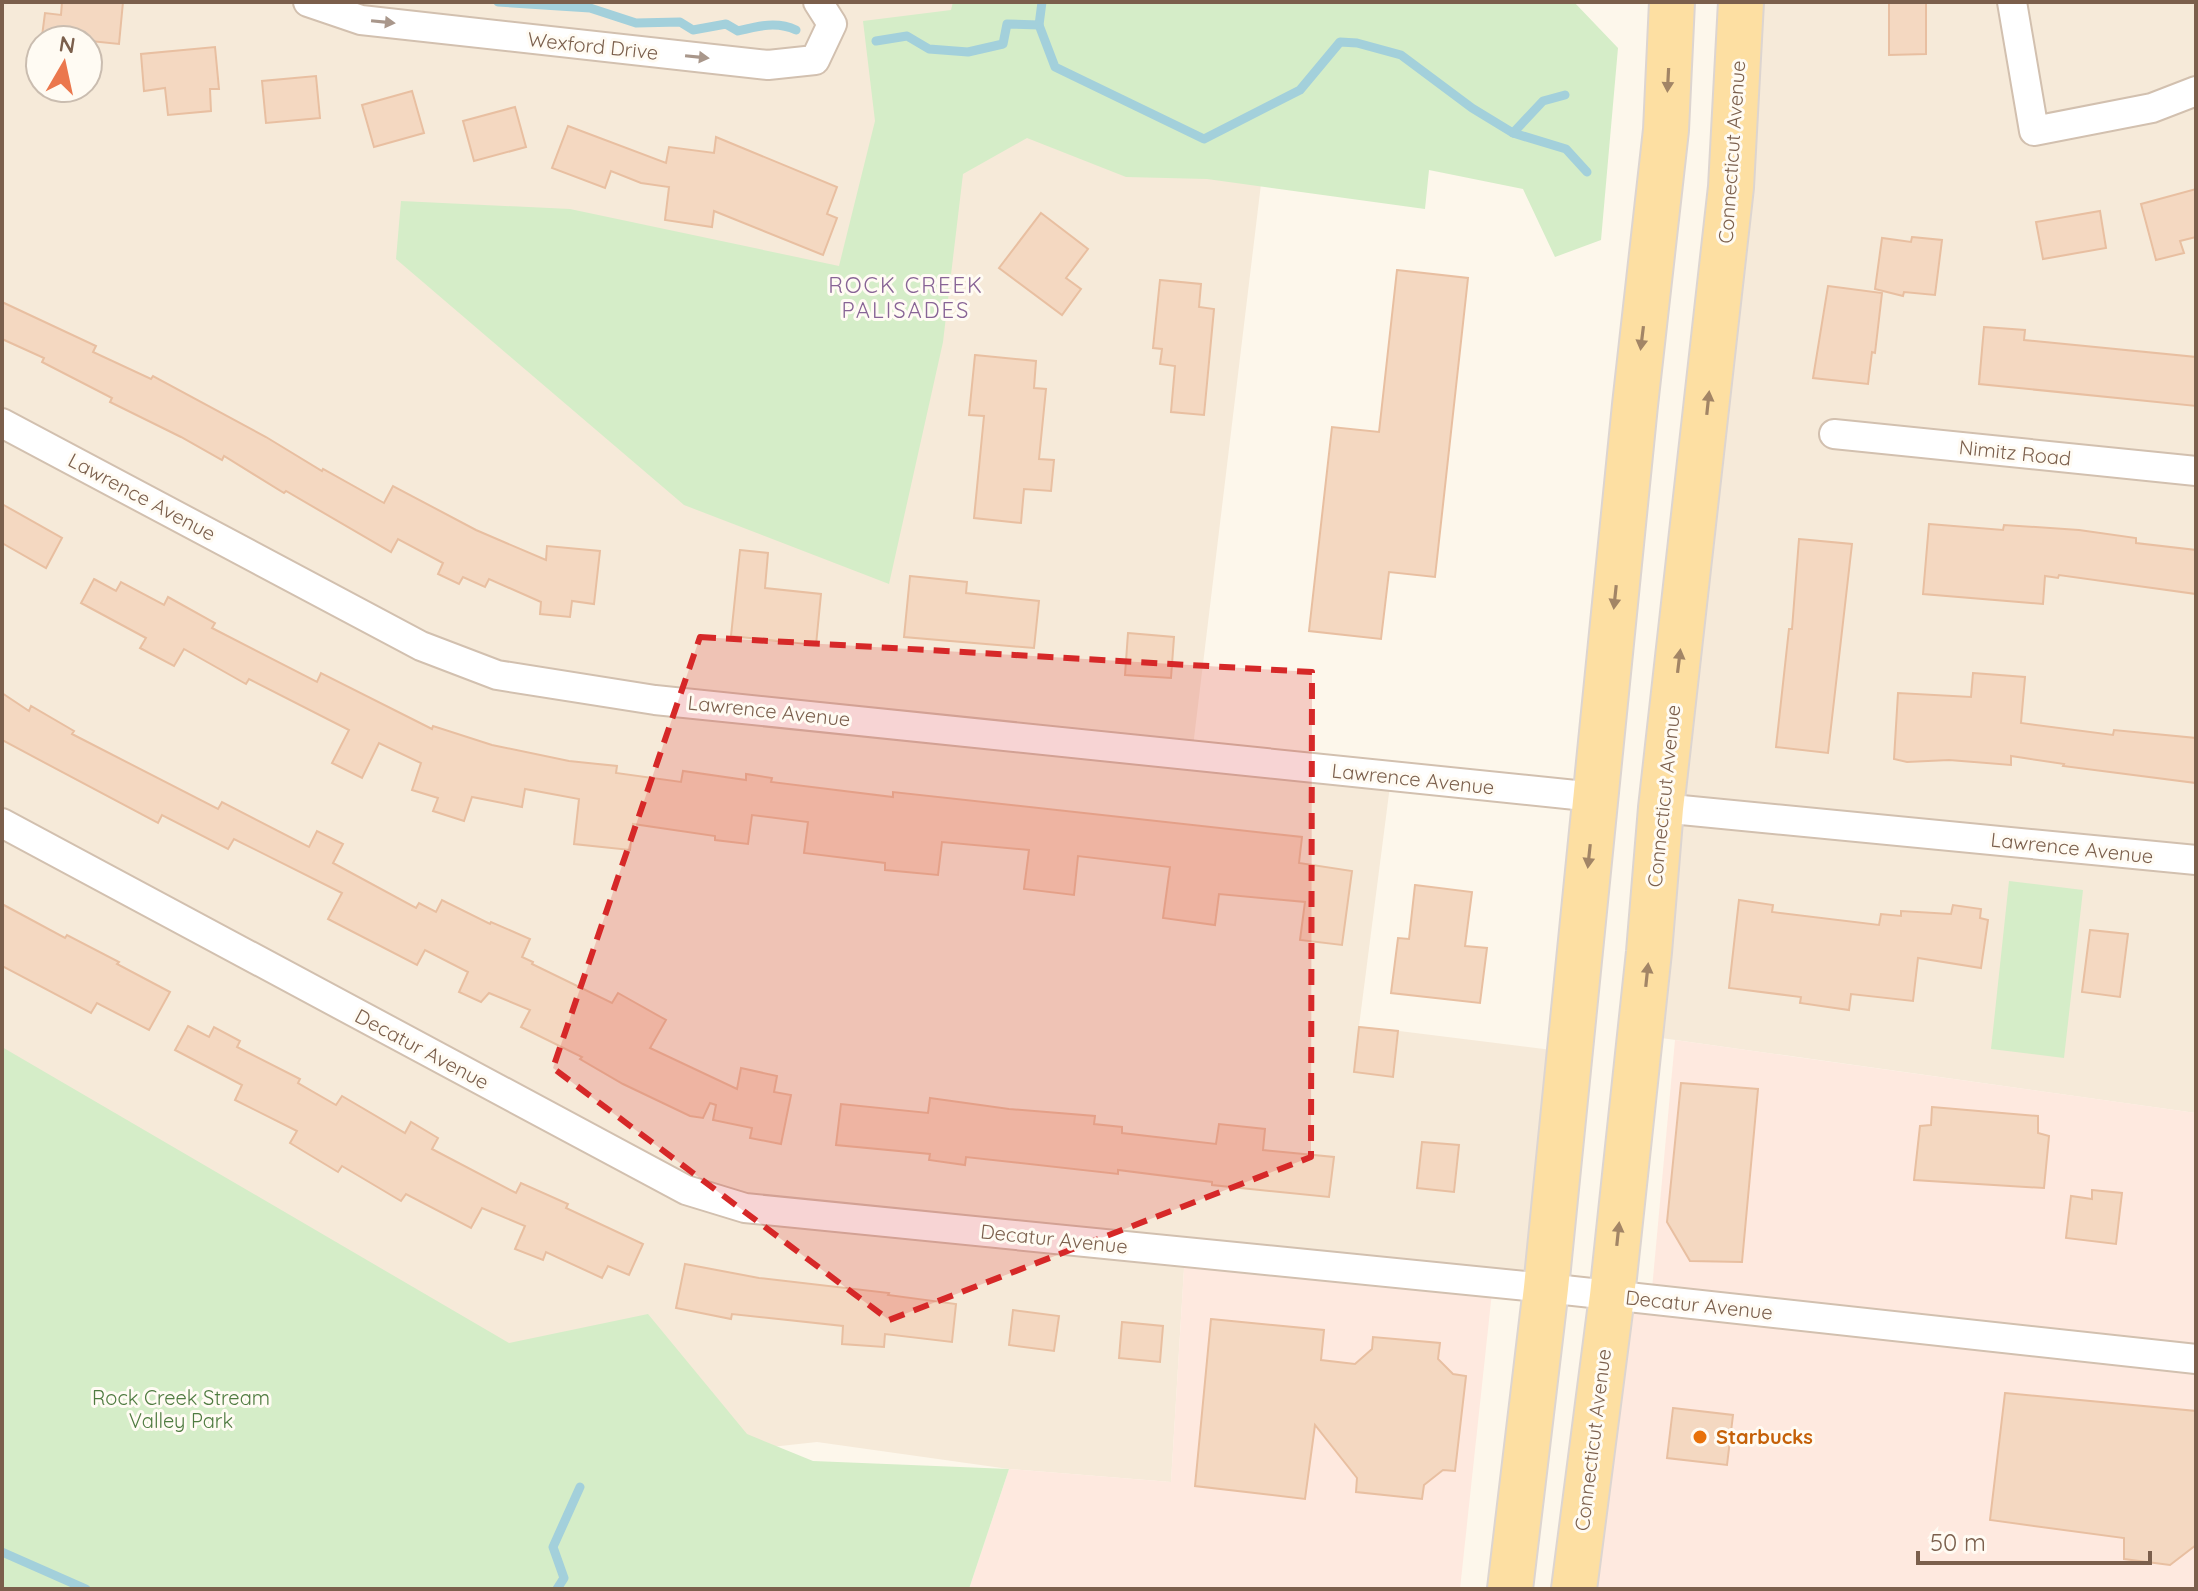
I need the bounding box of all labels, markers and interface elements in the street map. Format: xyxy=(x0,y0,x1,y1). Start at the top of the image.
one-way arrow xyxy=(370,16,395,29)
north arrow xyxy=(24,24,104,104)
street label: Wexford Drive xyxy=(526,26,660,65)
text: N xyxy=(57,29,77,59)
one-way arrow xyxy=(685,51,710,64)
street label: Connecticut Avenue xyxy=(1713,60,1750,244)
one-way arrow xyxy=(1662,68,1675,93)
district label: ROCK CREEK PALISADES xyxy=(828,271,984,324)
one-way arrow xyxy=(1636,326,1649,351)
one-way arrow xyxy=(1701,390,1714,415)
street label: Nimitz Road xyxy=(1958,434,2072,471)
street label: Lawrence Avenue xyxy=(64,447,220,546)
one-way arrow xyxy=(1609,585,1622,610)
one-way arrow xyxy=(1672,648,1685,673)
street label: Lawrence Avenue xyxy=(687,690,852,731)
street label: Connecticut Avenue xyxy=(1641,703,1686,888)
street label: Lawrence Avenue xyxy=(1331,758,1496,799)
street label: Lawrence Avenue xyxy=(1990,827,2155,868)
one-way arrow xyxy=(1583,844,1596,869)
one-way arrow xyxy=(1640,962,1653,987)
street label: Decatur Avenue xyxy=(351,1003,493,1094)
street label: Decatur Avenue xyxy=(979,1218,1129,1259)
one-way arrow xyxy=(1612,1221,1625,1246)
street label: Decatur Avenue xyxy=(1624,1284,1774,1325)
street label: Connecticut Avenue xyxy=(1569,1347,1616,1532)
park label: Rock Creek Stream Valley Park xyxy=(92,1385,270,1433)
place label: Starbucks xyxy=(1716,1424,1813,1449)
marker: Starbucks xyxy=(1691,1428,1709,1446)
scale bar xyxy=(1918,1515,2150,1565)
text: 50 m xyxy=(1930,1527,1986,1557)

